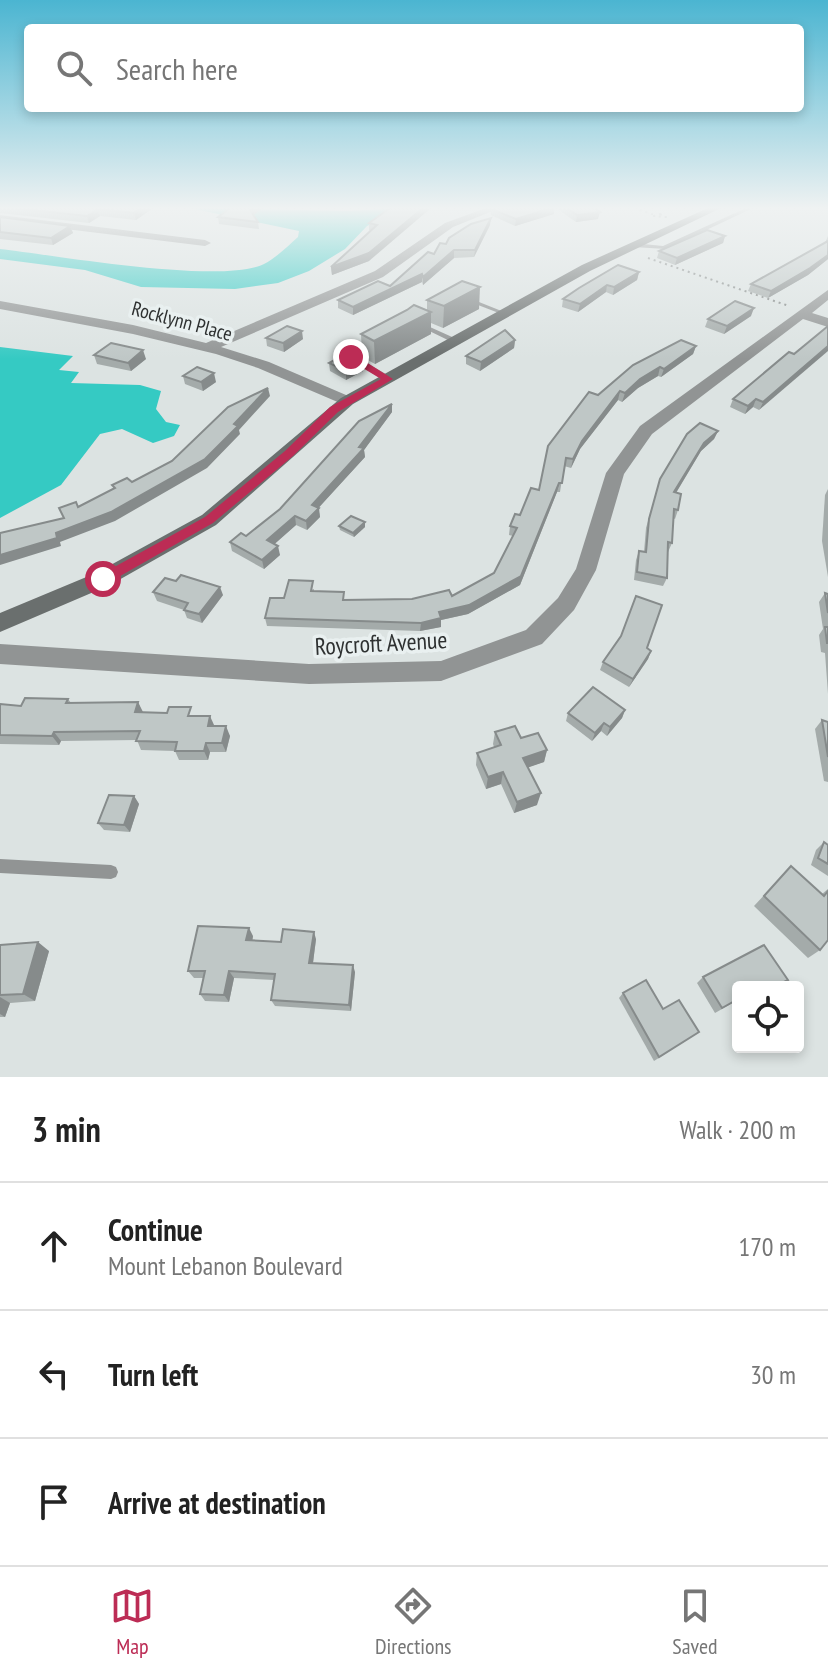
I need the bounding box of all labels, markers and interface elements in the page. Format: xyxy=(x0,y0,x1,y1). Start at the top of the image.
search box xyxy=(24,24,804,112)
icon: search xyxy=(52,46,96,90)
text: Search here xyxy=(116,49,238,88)
street label: Rocklynn Place xyxy=(129,295,235,347)
route end xyxy=(333,339,369,375)
route start xyxy=(85,561,121,597)
street label: Roycroft Avenue xyxy=(314,624,448,662)
map controls xyxy=(732,981,804,1053)
button: locate xyxy=(732,981,804,1053)
text: 3 min xyxy=(32,1107,101,1151)
text: Walk · 200 m xyxy=(679,1113,796,1146)
text: Continue xyxy=(108,1210,203,1249)
icon: ahead xyxy=(32,1224,76,1268)
text: 170 m xyxy=(738,1230,796,1263)
text: Mount Lebanon Boulevard xyxy=(108,1249,343,1282)
icon: left xyxy=(32,1352,76,1396)
text: Turn left xyxy=(108,1355,198,1394)
text: 30 m xyxy=(750,1358,796,1391)
icon: arrive xyxy=(32,1480,76,1524)
text: Arrive at destination xyxy=(108,1483,326,1522)
tab: Map xyxy=(110,1584,154,1660)
tab: Directions xyxy=(375,1584,452,1660)
tab: Saved xyxy=(672,1584,718,1660)

